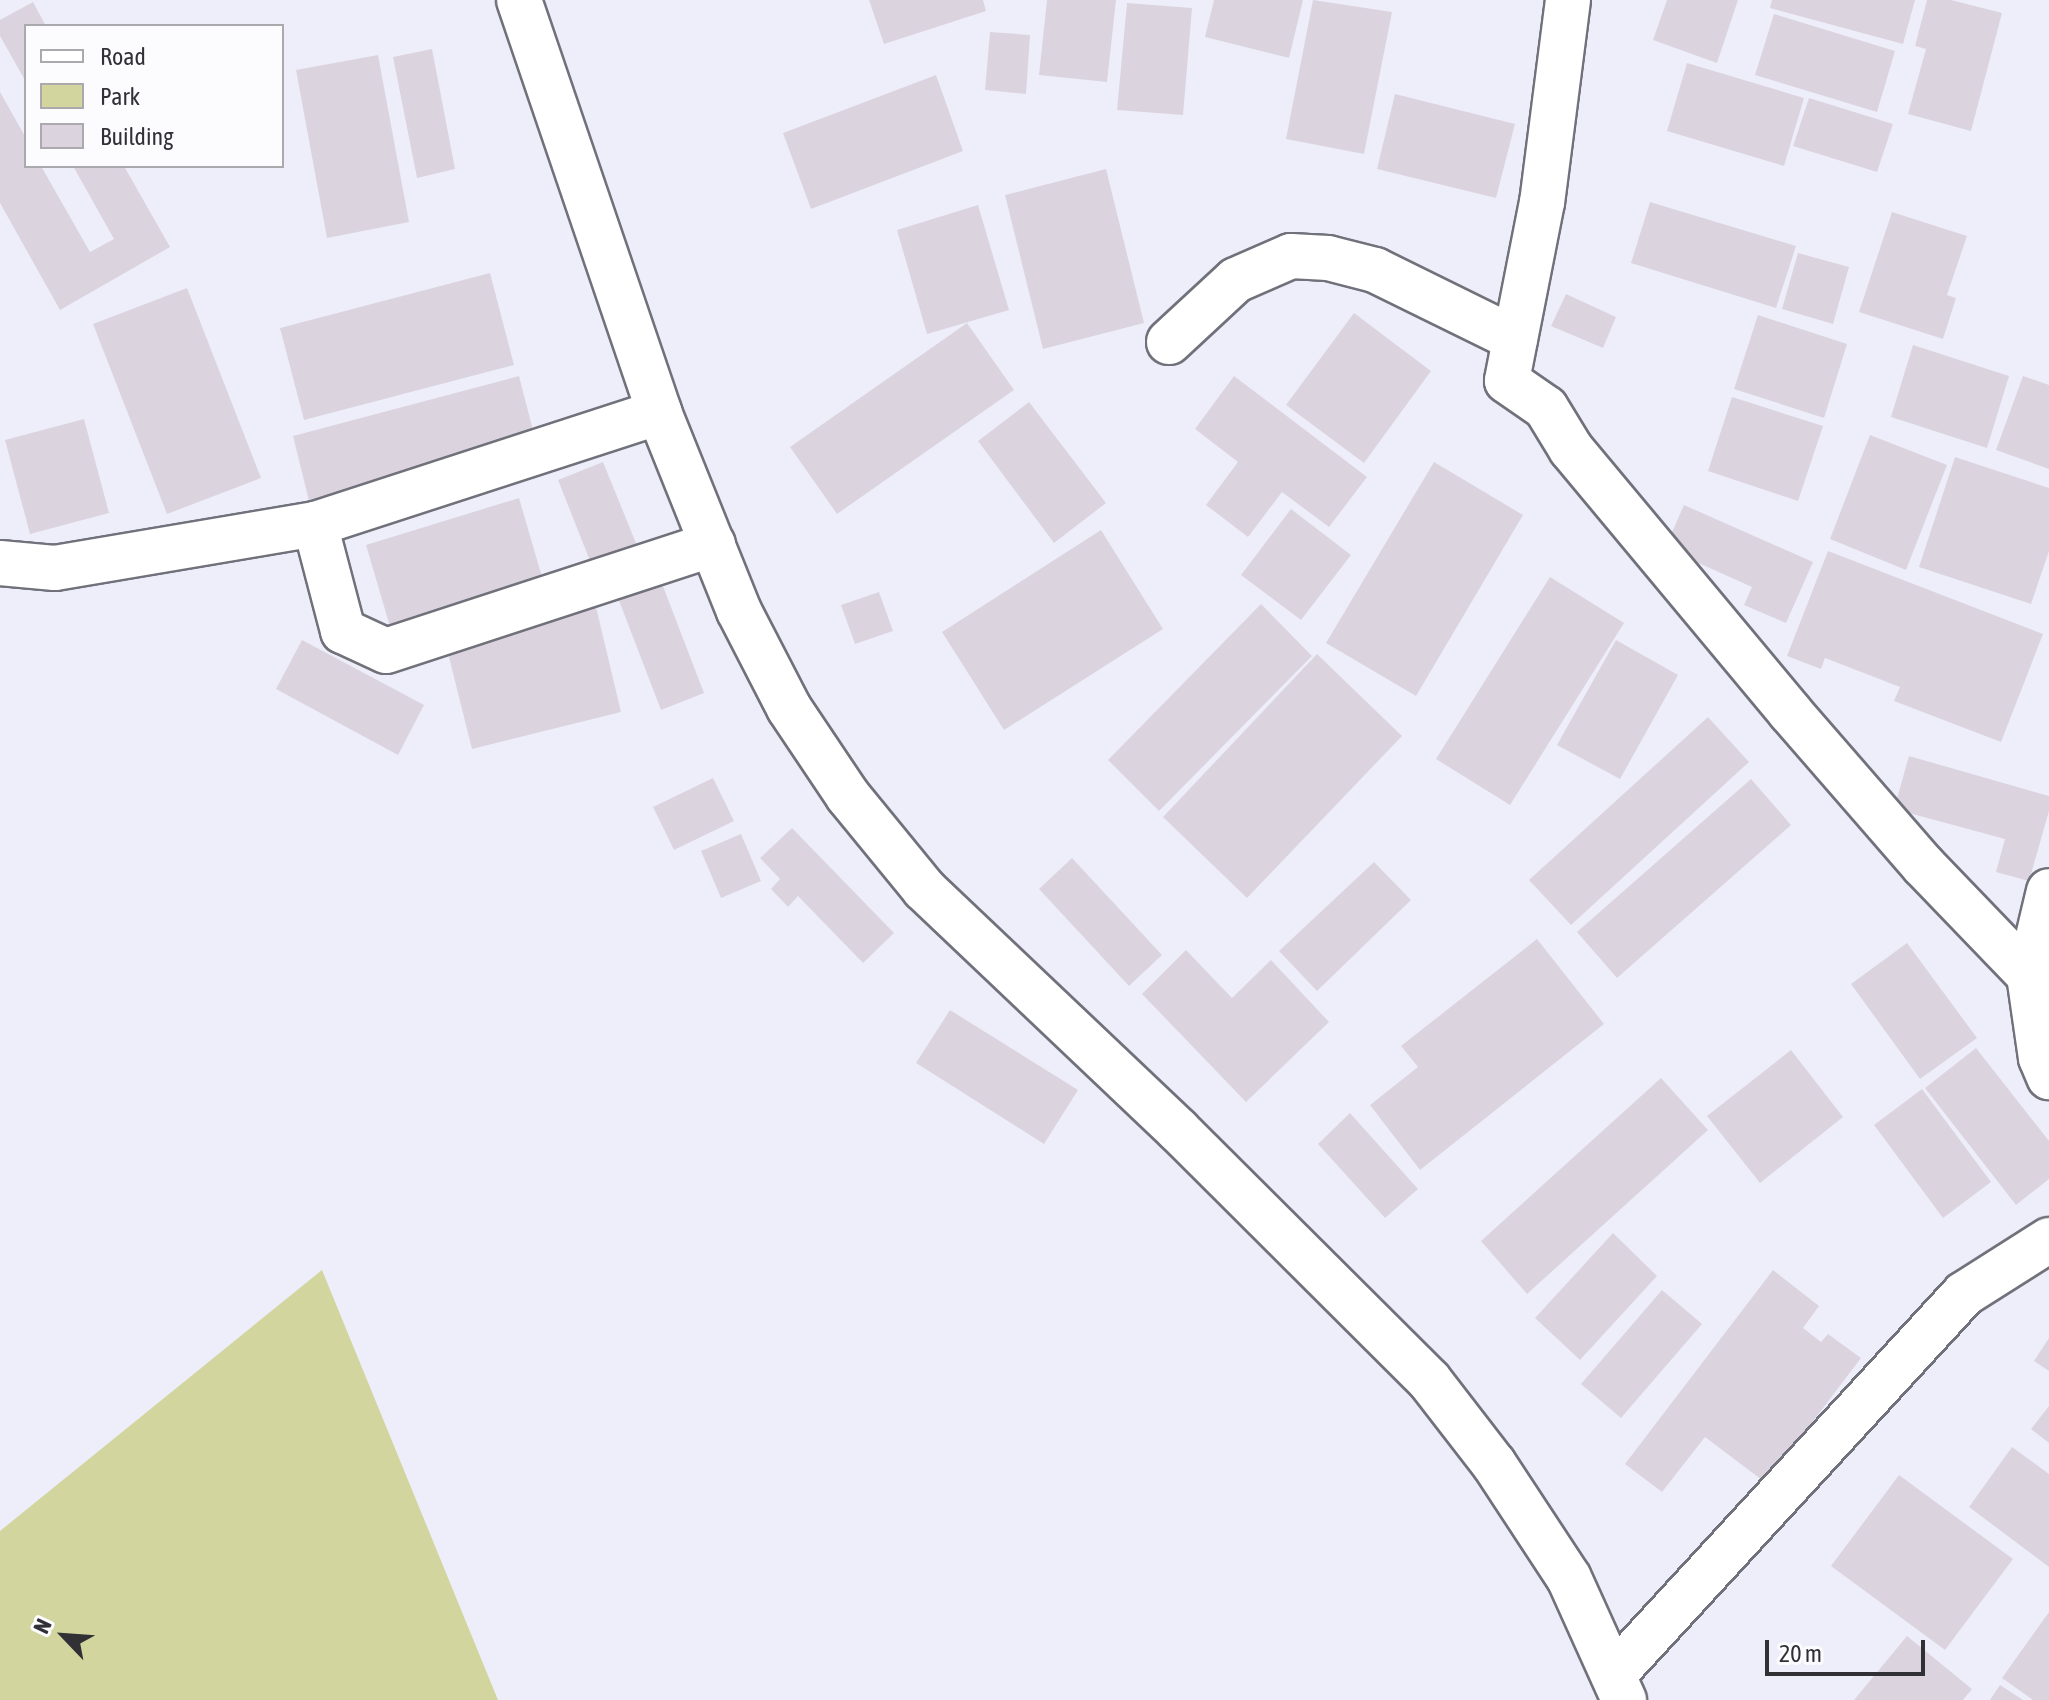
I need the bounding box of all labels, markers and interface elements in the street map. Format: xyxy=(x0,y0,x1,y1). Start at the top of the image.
legend xyxy=(24,24,284,168)
text: Road xyxy=(100,43,146,70)
text: Park xyxy=(100,83,140,110)
text: Building xyxy=(100,123,173,150)
north arrow xyxy=(24,1596,104,1676)
text: N xyxy=(28,1614,57,1637)
scale bar xyxy=(1769,1624,1929,1674)
text: 20 m xyxy=(1779,1640,1822,1667)

